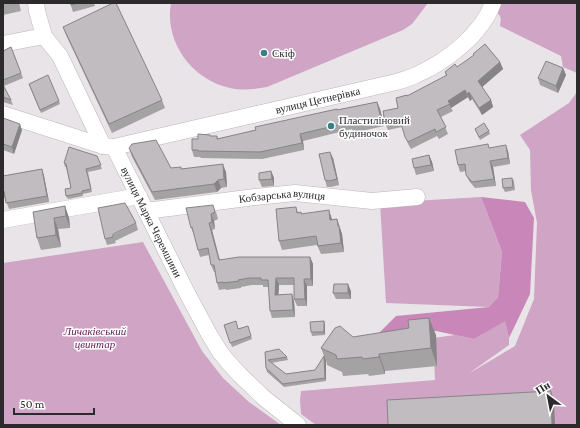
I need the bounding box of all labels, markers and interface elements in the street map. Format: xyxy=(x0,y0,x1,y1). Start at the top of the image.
place label: Скіф xyxy=(272,47,295,59)
marker: Скіф xyxy=(259,48,269,58)
street label: вулиця Цетнерівка xyxy=(274,84,361,116)
place label: Пластиліновий будиночок xyxy=(339,114,410,139)
marker: Пластиліновий будиночок xyxy=(326,121,336,131)
street label: вулиця Марка Черемшини xyxy=(119,165,184,279)
street label: Кобзарська вулиця xyxy=(238,187,326,205)
park label: Личаківський цвинтар xyxy=(63,325,127,350)
north arrow xyxy=(528,376,568,416)
text: Пн xyxy=(533,378,553,397)
scale bar xyxy=(14,390,94,416)
text: 50 m xyxy=(20,397,45,411)

